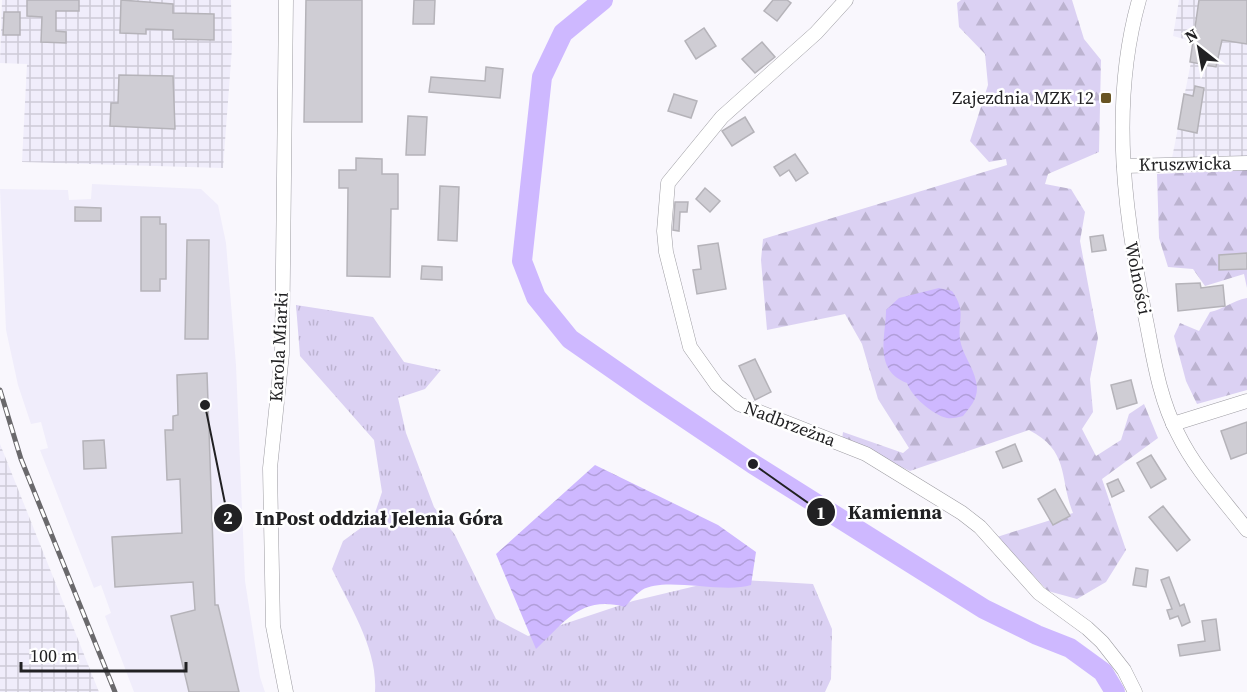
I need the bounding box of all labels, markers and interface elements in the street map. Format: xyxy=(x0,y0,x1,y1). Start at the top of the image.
north arrow xyxy=(1169,18,1229,78)
text: N xyxy=(1181,23,1202,48)
place label: Zajezdnia MZK 12 xyxy=(952,85,1094,110)
marker: Zajezdnia MZK 12 xyxy=(1099,91,1113,105)
street label: Kruszwicka xyxy=(1138,150,1232,177)
street label: Wolności xyxy=(1119,239,1158,317)
street label: Karola Miarki xyxy=(263,291,294,402)
street label: Nadbrzeżna xyxy=(741,395,840,453)
callout: Kamienna xyxy=(806,493,954,531)
text: Kamienna xyxy=(848,498,943,526)
callout: InPost oddział Jelenia Góra xyxy=(213,499,515,537)
text: 1 xyxy=(816,500,826,525)
text: InPost oddział Jelenia Góra xyxy=(255,504,503,532)
text: 2 xyxy=(223,505,233,530)
scale bar xyxy=(21,635,186,673)
text: 100 m xyxy=(30,643,77,668)

